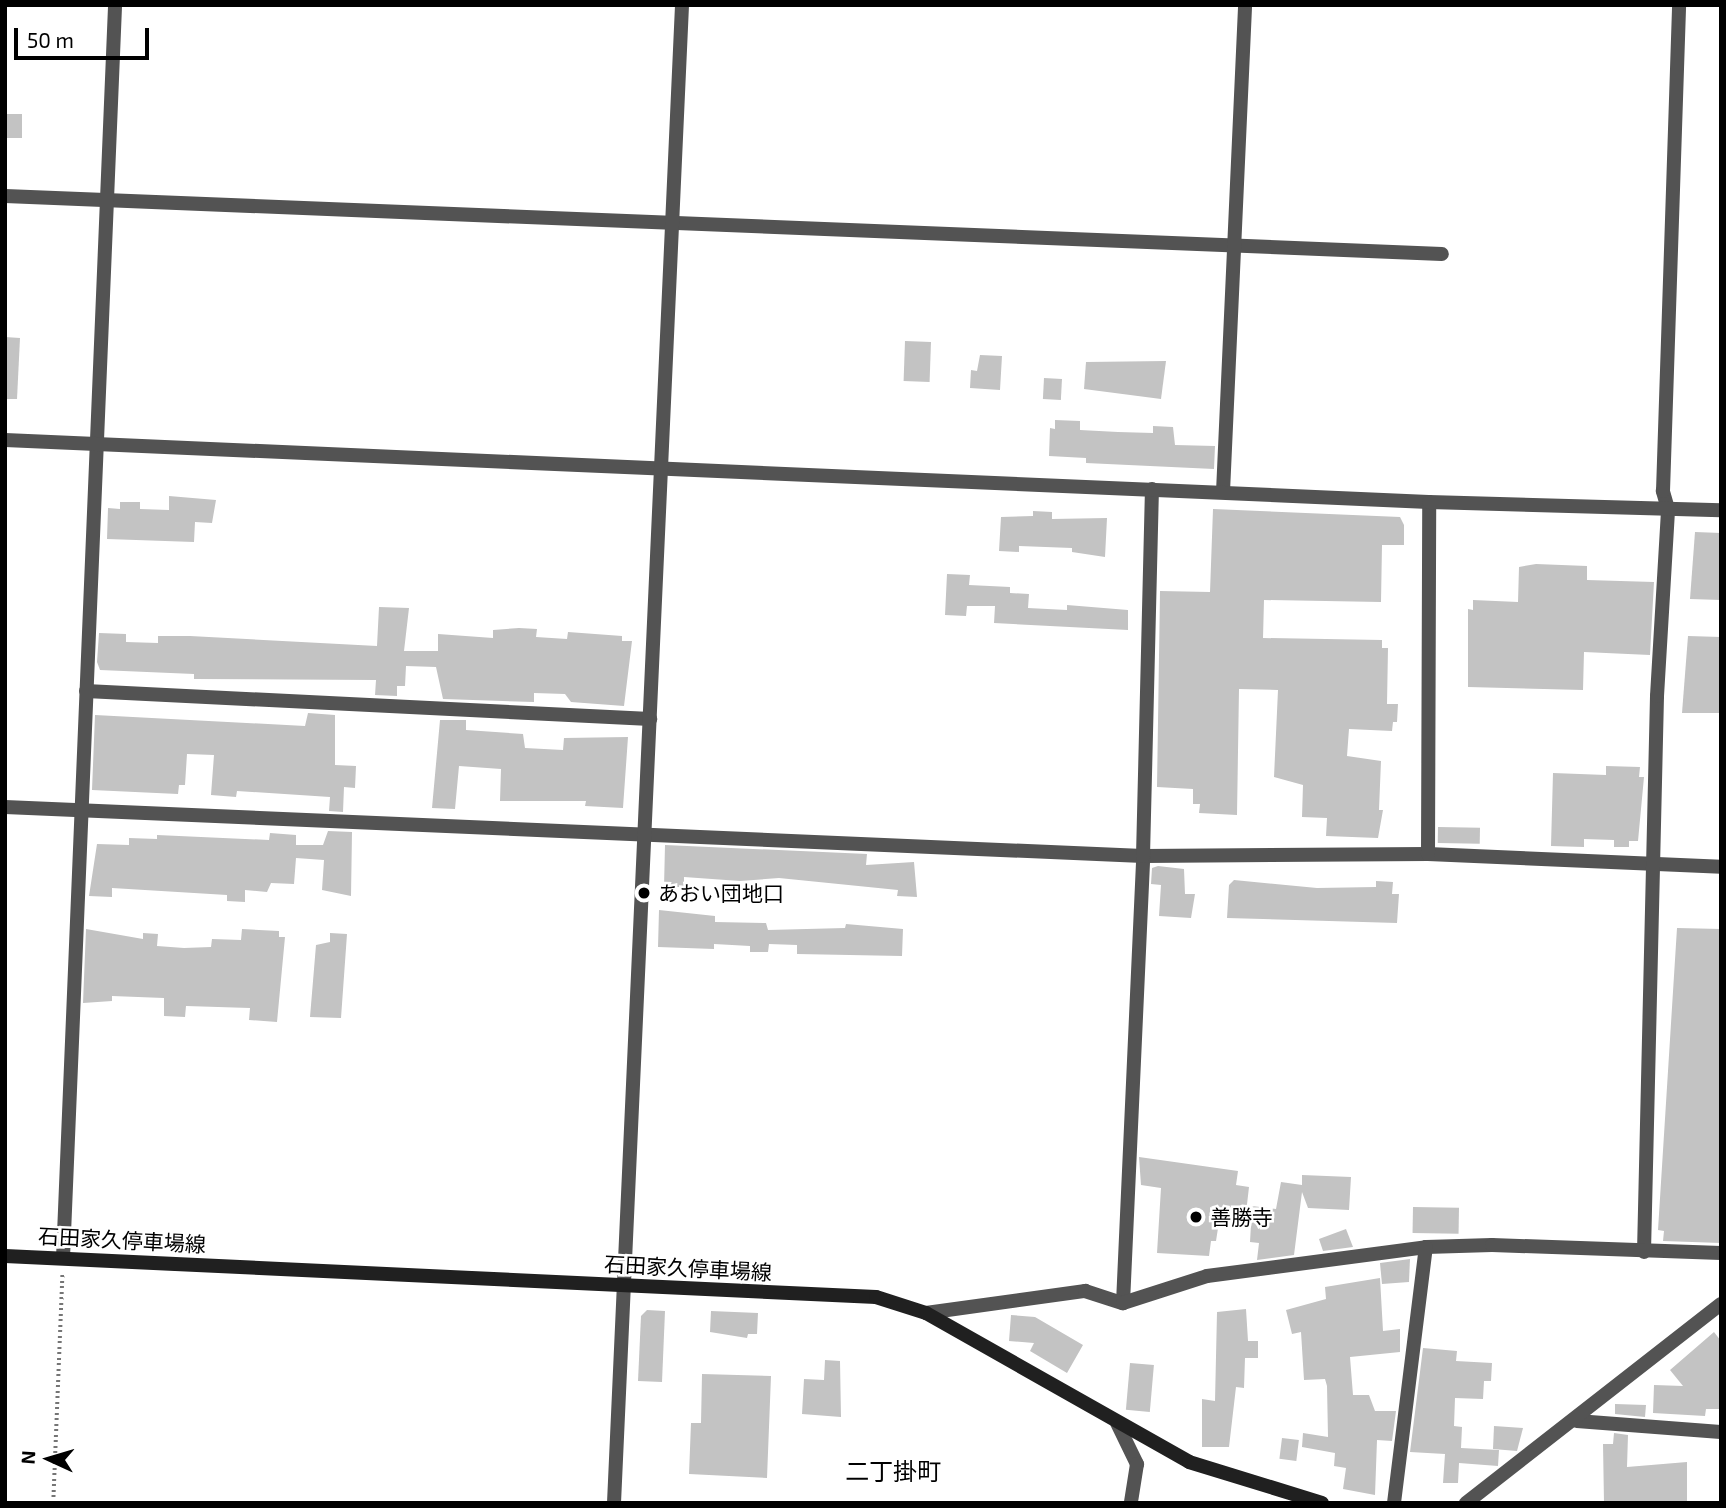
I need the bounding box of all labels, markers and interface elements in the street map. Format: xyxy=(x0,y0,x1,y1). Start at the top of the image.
scale bar xyxy=(18,14,152,58)
text: 50 m xyxy=(27,27,74,52)
place label: あおい団地口 xyxy=(658,880,784,906)
marker: あおい団地口 xyxy=(636,885,652,901)
place label: 善勝寺 xyxy=(1210,1204,1273,1230)
marker: 善勝寺 xyxy=(1188,1209,1204,1225)
street label: 石田家久停車場線 xyxy=(37,1223,207,1257)
street label: 石田家久停車場線 xyxy=(603,1251,773,1285)
north arrow xyxy=(14,1424,84,1494)
text: N xyxy=(16,1450,40,1465)
district label: 二丁掛町 xyxy=(845,1457,941,1485)

